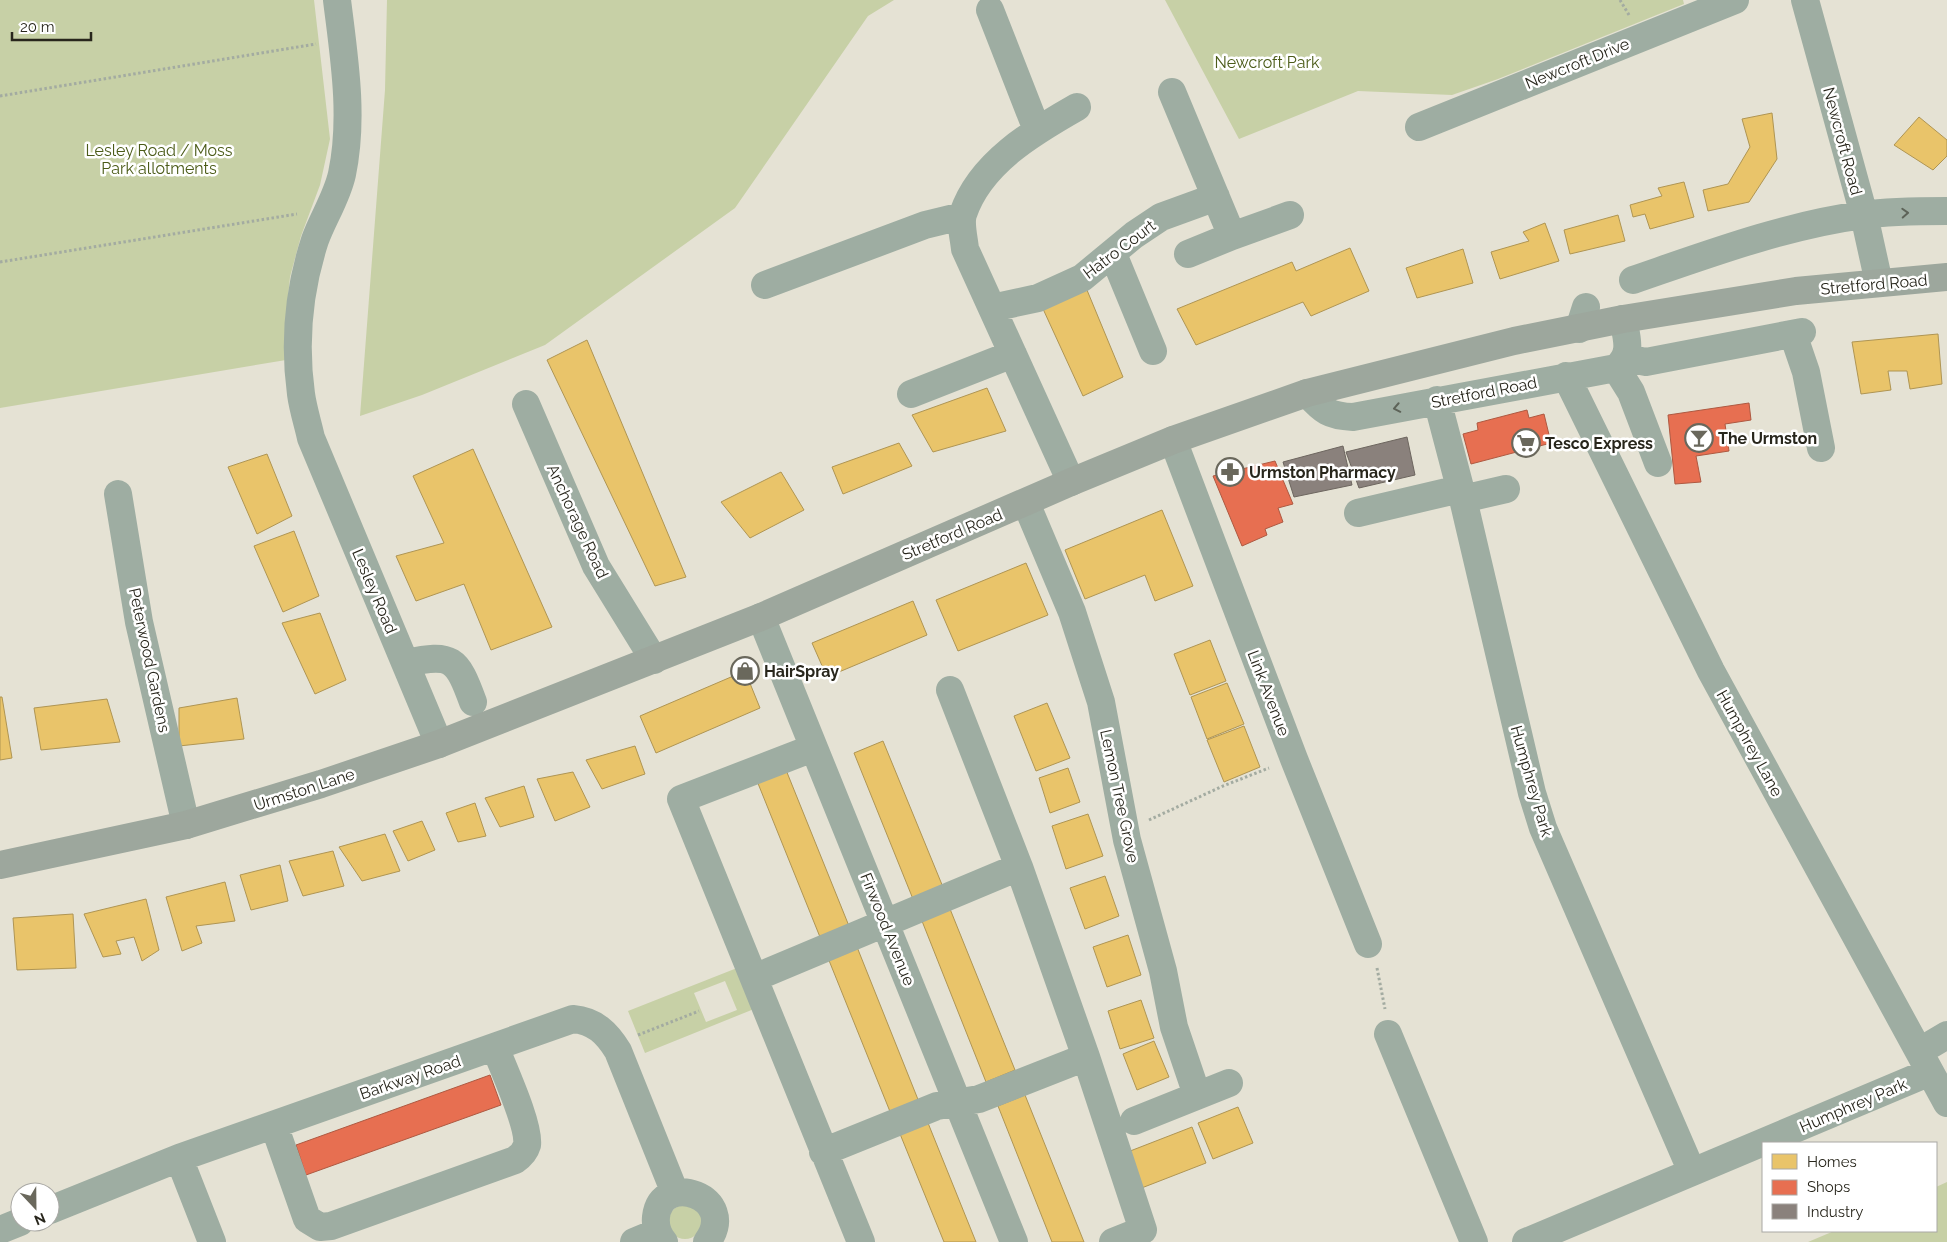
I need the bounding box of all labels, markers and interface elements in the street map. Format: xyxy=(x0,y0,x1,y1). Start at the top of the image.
scale bar xyxy=(12,10,91,42)
text: 20 m xyxy=(20,18,55,36)
street label: Newcroft Drive xyxy=(1522,34,1632,93)
park label: Newcroft Park xyxy=(1214,53,1320,72)
street label: Newcroft Road xyxy=(1819,85,1866,197)
park label: Lesley Road / Moss Park allotments xyxy=(85,141,233,178)
one-way arrow xyxy=(1902,207,1910,218)
street label: Hatro Court xyxy=(1079,216,1160,283)
street label: Stretford Road xyxy=(1820,270,1928,299)
street label: Stretford Road xyxy=(1430,373,1539,412)
one-way arrow xyxy=(1393,403,1402,413)
bar icon: The Urmston xyxy=(1684,423,1714,453)
supermarket icon: Tesco Express xyxy=(1511,428,1541,458)
place label: The Urmston xyxy=(1718,429,1817,448)
place label: Tesco Express xyxy=(1545,434,1653,453)
pharmacy icon: Urmston Pharmacy xyxy=(1215,457,1245,487)
street label: Anchorage Road xyxy=(543,461,612,581)
place label: Urmston Pharmacy xyxy=(1249,463,1396,482)
street label: Stretford Road xyxy=(899,505,1005,564)
street label: Lesley Road xyxy=(348,546,401,637)
street label: Peterwood Gardens xyxy=(125,586,174,734)
street label: Link Avenue xyxy=(1243,648,1294,739)
shop icon: HairSpray xyxy=(730,656,760,686)
place label: HairSpray xyxy=(764,662,839,681)
street label: Humphrey Lane xyxy=(1712,687,1787,800)
street label: Humphrey Park xyxy=(1507,723,1557,839)
street label: Lemon Tree Grove xyxy=(1096,728,1143,865)
street label: Urmston Lane xyxy=(251,764,357,815)
street label: Firwood Avenue xyxy=(856,870,919,988)
street label: Barkway Road xyxy=(357,1051,463,1104)
street label: Humphrey Park xyxy=(1797,1074,1910,1137)
legend xyxy=(1762,1142,1937,1232)
text: Homes xyxy=(1807,1153,1857,1171)
text: Shops xyxy=(1807,1178,1850,1196)
north arrow xyxy=(10,1182,60,1232)
text: Industry xyxy=(1807,1203,1863,1221)
text: N xyxy=(32,1210,48,1228)

